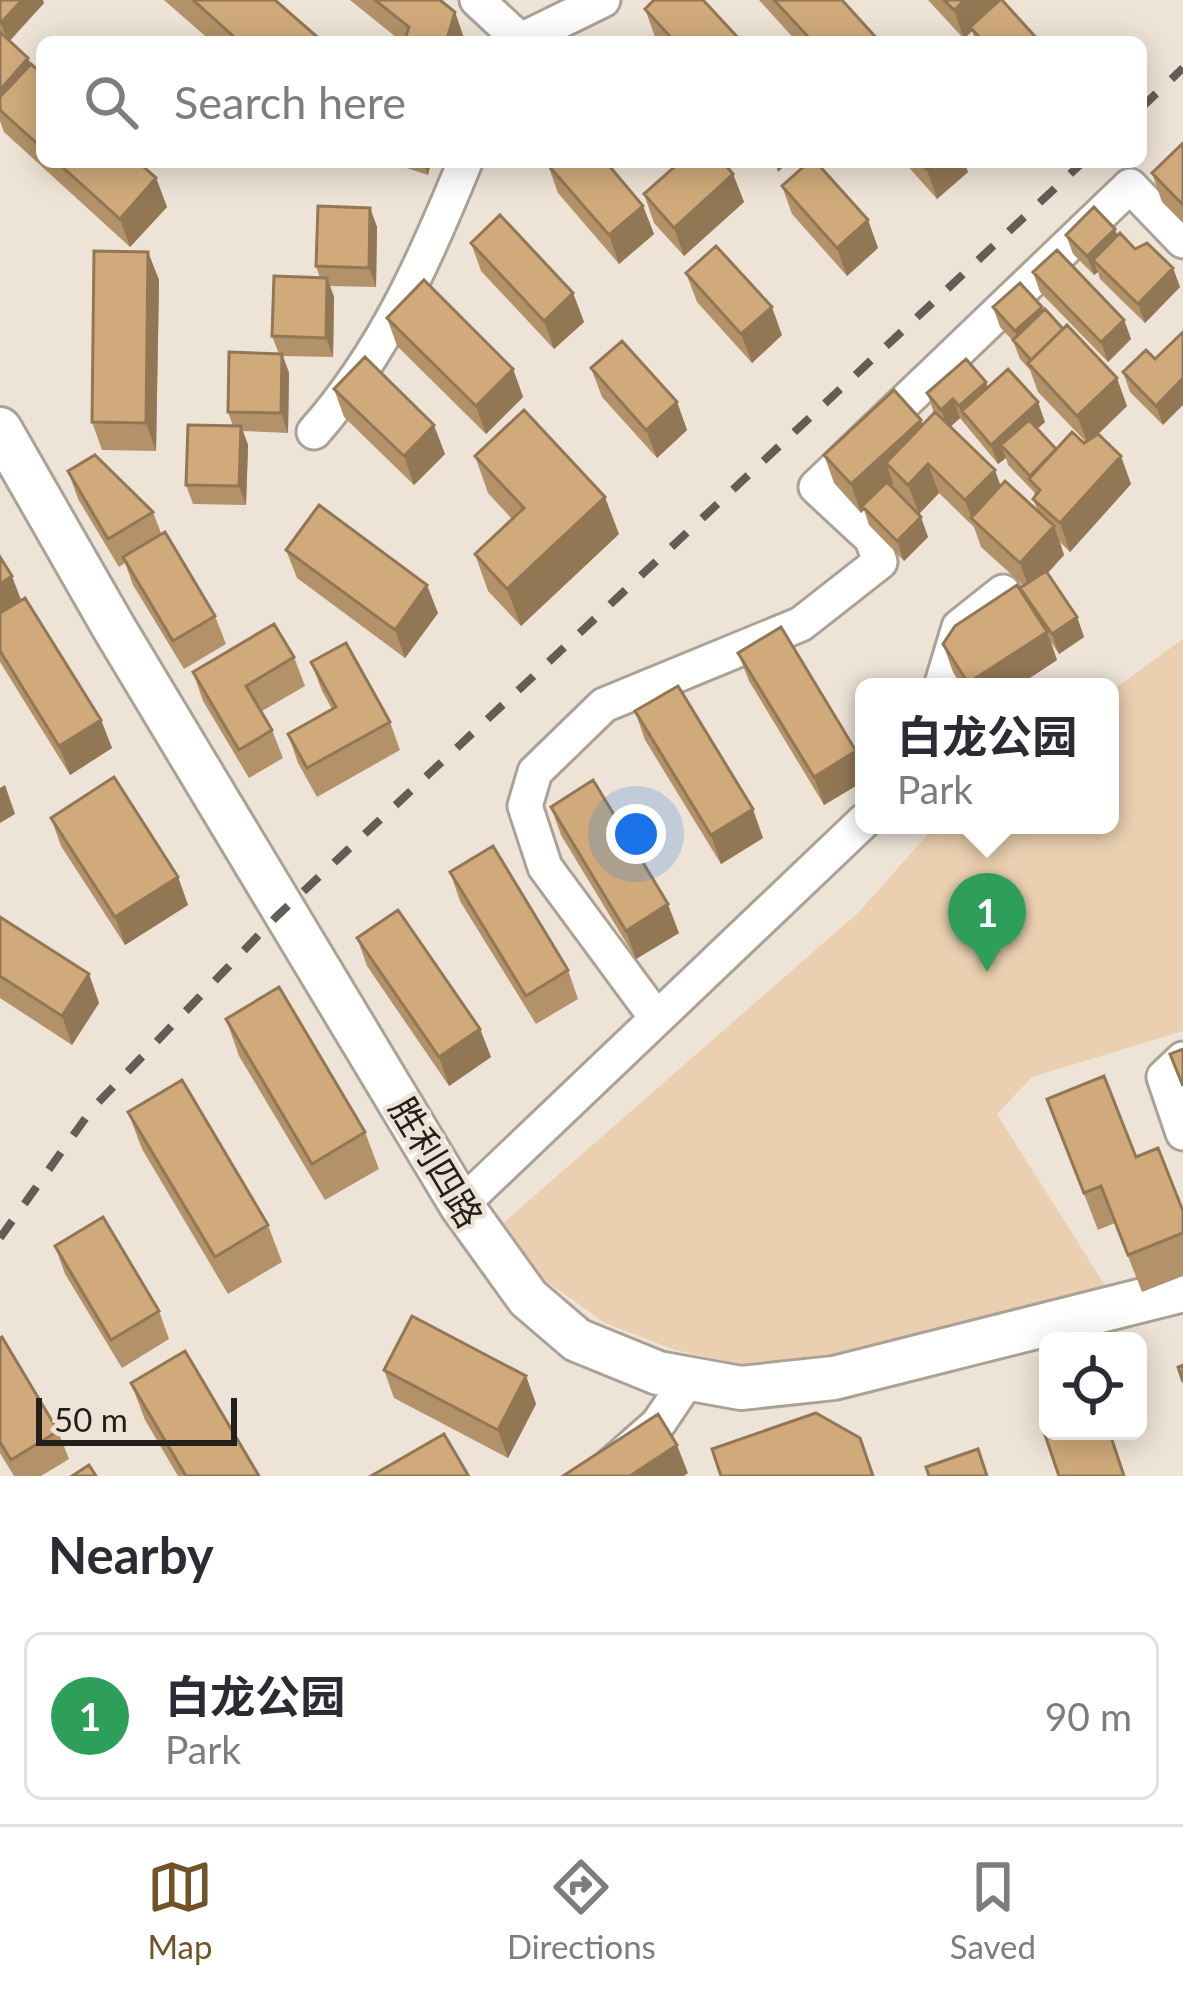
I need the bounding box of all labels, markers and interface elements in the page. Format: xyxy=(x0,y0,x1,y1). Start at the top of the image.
search box xyxy=(36,36,1147,168)
icon: search xyxy=(78,69,144,135)
text: Search here xyxy=(174,75,406,129)
popup xyxy=(855,678,1119,834)
text: 白龙公园 xyxy=(897,709,1077,763)
text: Park xyxy=(897,766,973,812)
your location xyxy=(606,804,666,864)
pin: 1 xyxy=(948,873,1026,972)
street label: 胜利四路 xyxy=(381,1089,493,1235)
map controls xyxy=(1039,1332,1147,1440)
button: locate xyxy=(1039,1332,1147,1440)
scale bar xyxy=(36,1392,237,1445)
text: 50 m xyxy=(54,1399,128,1439)
text: Nearby xyxy=(48,1524,214,1585)
text: 白龙公园 xyxy=(165,1669,345,1723)
text: 1 xyxy=(79,1693,101,1739)
text: 90 m xyxy=(1045,1693,1132,1739)
text: Park xyxy=(165,1726,241,1772)
tab: Map xyxy=(147,1854,213,1966)
tab: Directions xyxy=(507,1854,656,1966)
tab: Saved xyxy=(950,1854,1036,1966)

